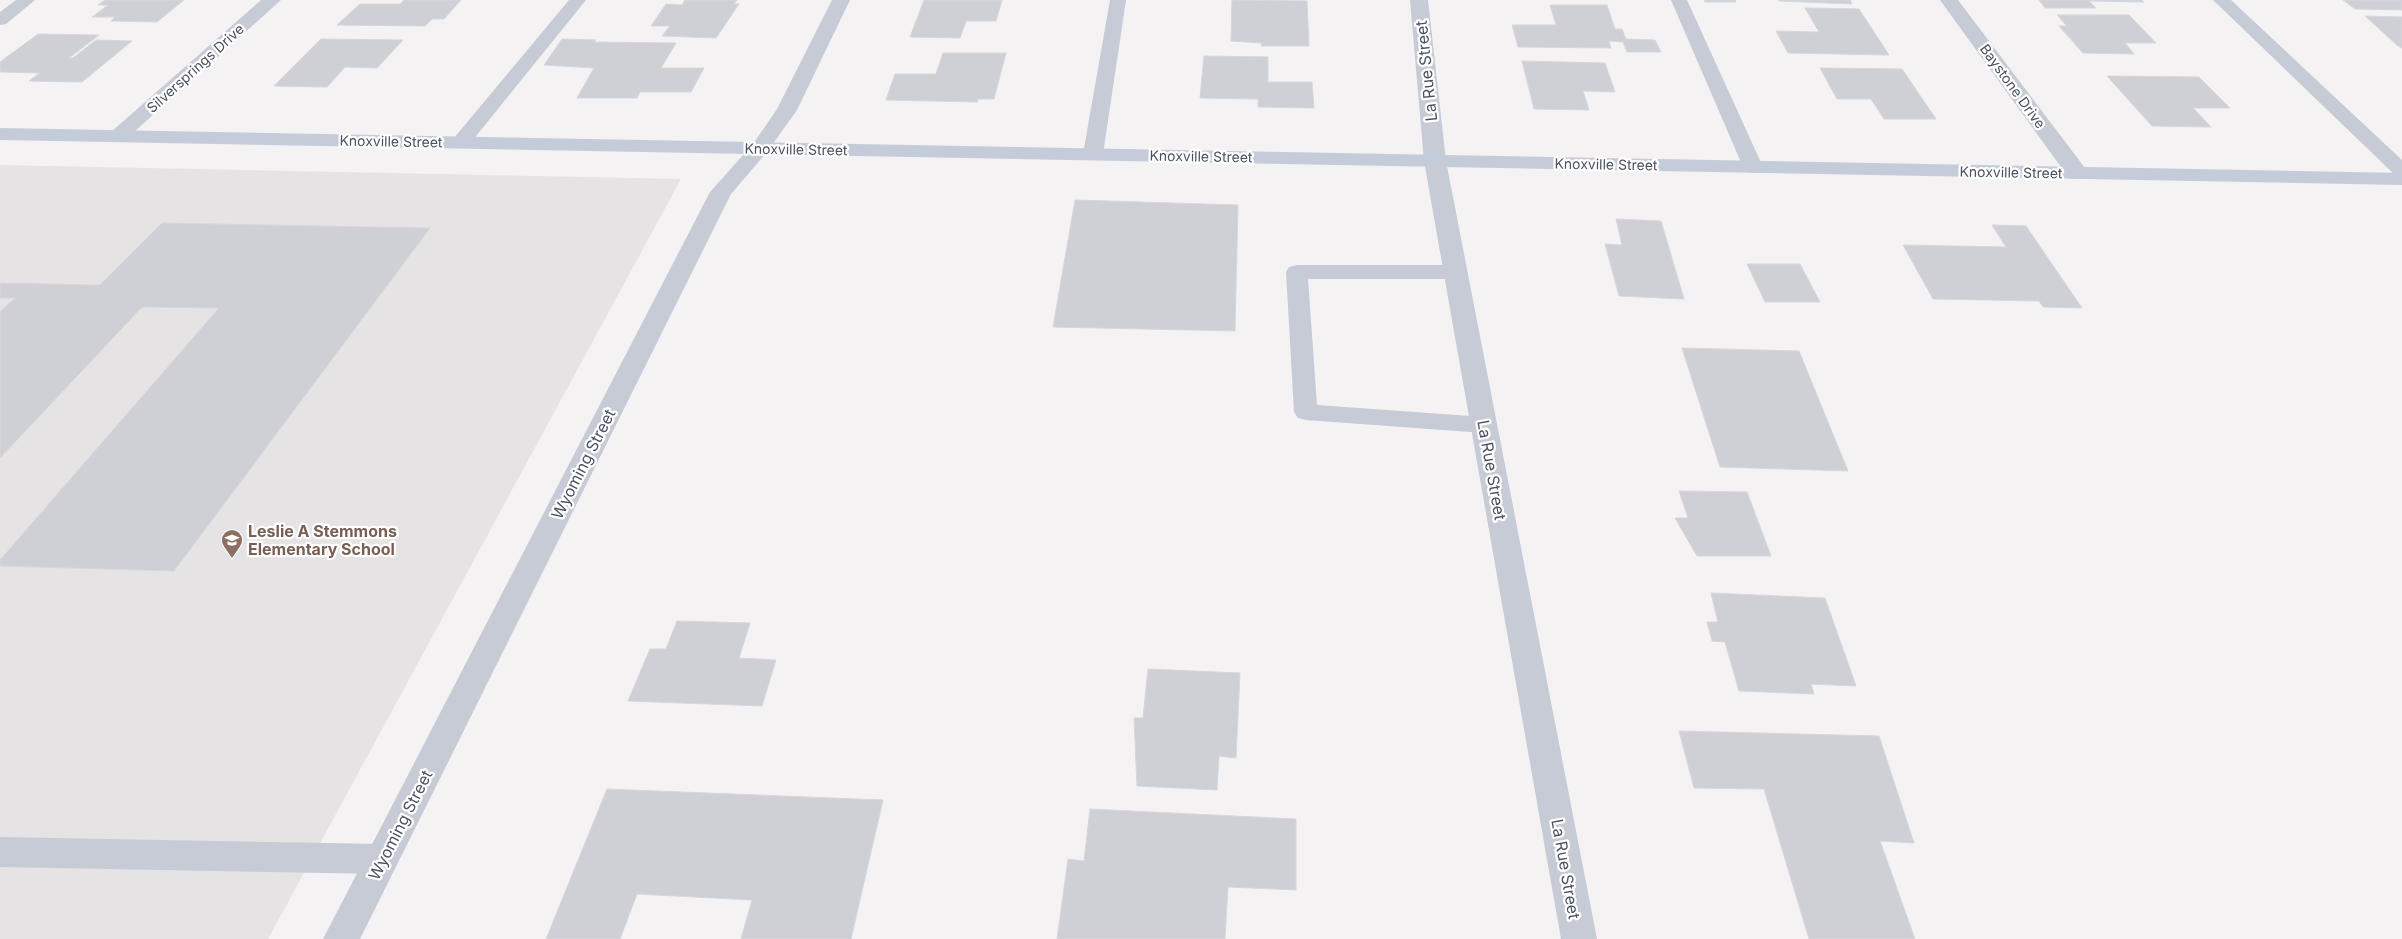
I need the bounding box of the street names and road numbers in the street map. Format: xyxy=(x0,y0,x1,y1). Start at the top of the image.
street label: Silversprings Drive xyxy=(143,20,247,116)
street label: La Rue Street xyxy=(1411,20,1441,122)
street label: Baystone Drive xyxy=(1977,41,2049,131)
street label: Knoxville Street xyxy=(339,132,443,150)
street label: Knoxville Street xyxy=(744,140,848,158)
street label: Knoxville Street xyxy=(1149,147,1253,165)
street label: Knoxville Street xyxy=(1554,155,1658,173)
street label: Knoxville Street xyxy=(1959,163,2063,181)
street label: Wyoming Street xyxy=(547,406,619,522)
street label: La Rue Street xyxy=(1473,418,1511,522)
street label: Wyoming Street xyxy=(364,767,436,883)
street label: La Rue Street xyxy=(1547,817,1585,921)

